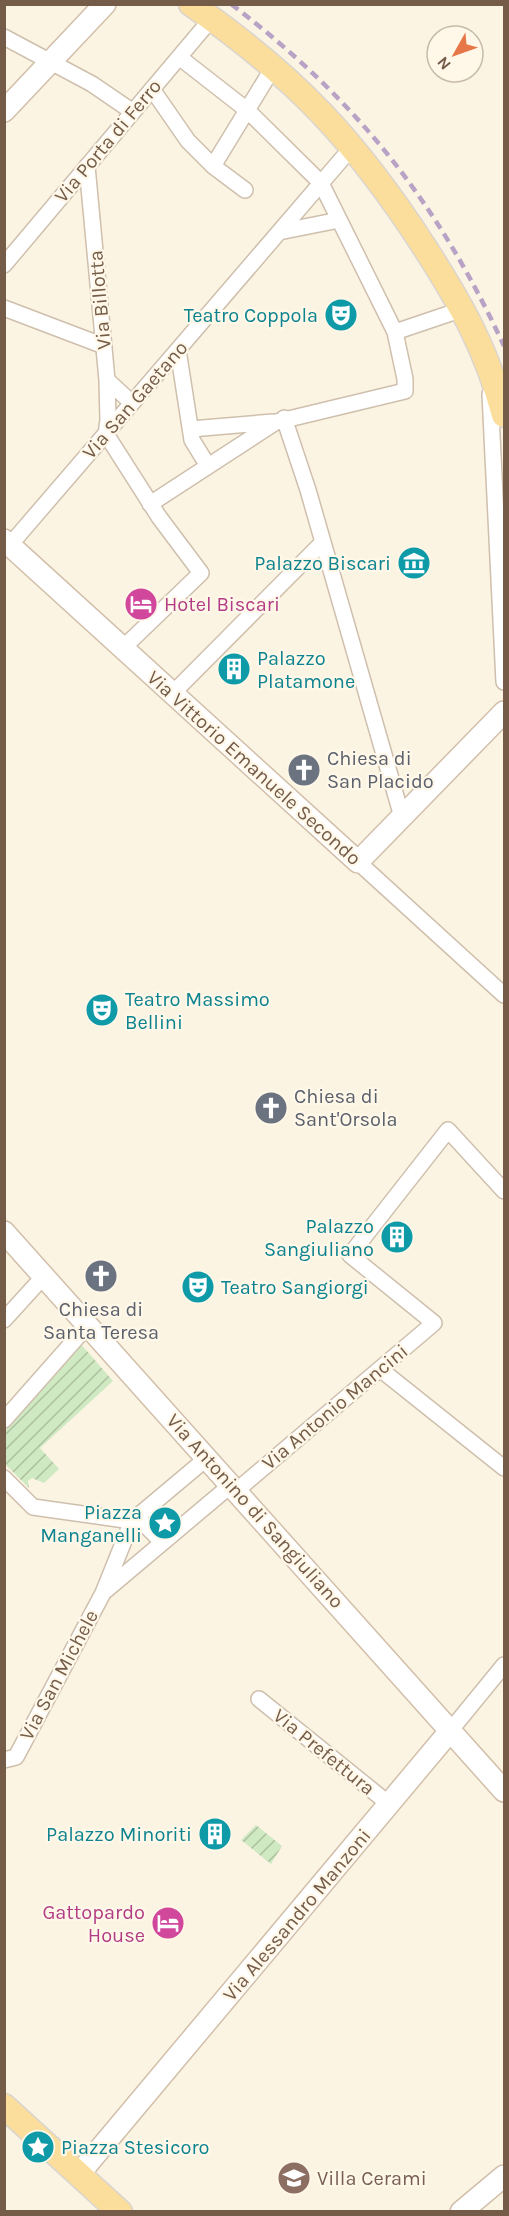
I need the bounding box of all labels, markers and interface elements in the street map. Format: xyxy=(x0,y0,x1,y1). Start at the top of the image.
north arrow xyxy=(425,24,485,84)
text: N xyxy=(433,53,455,74)
street label: Via Porta di Ferro xyxy=(50,75,166,207)
street label: Via Billotta xyxy=(84,249,116,351)
theatre icon: Teatro Coppola xyxy=(323,297,359,333)
place label: Teatro Coppola xyxy=(184,304,318,327)
street label: Via San Gaetano xyxy=(78,336,192,464)
museum icon: Palazzo Biscari xyxy=(396,545,432,581)
place label: Palazzo Biscari xyxy=(254,552,391,575)
hotel icon: Hotel Biscari xyxy=(123,586,159,622)
place label: Hotel Biscari xyxy=(164,593,280,616)
place label: Palazzo Platamone xyxy=(257,647,355,693)
building icon: Palazzo Platamone xyxy=(216,651,252,687)
street label: Via Vittorio Emanuele Secondo xyxy=(142,666,366,870)
place label: Chiesa di San Placido xyxy=(327,747,434,793)
church icon: Chiesa di San Placido xyxy=(286,752,322,788)
place label: Teatro Massimo Bellini xyxy=(125,988,270,1034)
theatre icon: Teatro Massimo Bellini xyxy=(84,992,120,1028)
place label: Chiesa di Sant'Orsola xyxy=(294,1085,398,1131)
church icon: Chiesa di Sant'Orsola xyxy=(253,1090,289,1126)
place label: Palazzo Sangiuliano xyxy=(264,1215,374,1261)
building icon: Palazzo Sangiuliano xyxy=(379,1219,415,1255)
church icon: Chiesa di Santa Teresa xyxy=(83,1258,119,1294)
theatre icon: Teatro Sangiorgi xyxy=(180,1269,216,1305)
place label: Teatro Sangiorgi xyxy=(221,1276,369,1299)
place label: Chiesa di Santa Teresa xyxy=(43,1298,159,1344)
street label: Via Antonio Mancini xyxy=(258,1339,412,1475)
street label: Via Antonino di Sangiuliano xyxy=(162,1409,348,1613)
place label: Piazza Manganelli xyxy=(40,1501,142,1547)
place icon: Piazza Manganelli xyxy=(147,1505,183,1541)
street label: Via San Michele xyxy=(15,1606,103,1744)
street label: Via Prefettura xyxy=(269,1704,379,1800)
building icon: Palazzo Minoriti xyxy=(197,1816,233,1852)
place label: Palazzo Minoriti xyxy=(46,1823,192,1846)
street label: Via Alessandro Manzoni xyxy=(218,1824,376,2006)
place label: Gattopardo House xyxy=(42,1901,145,1947)
hotel icon: Gattopardo House xyxy=(150,1905,186,1941)
place icon: Piazza Stesicoro xyxy=(20,2129,56,2165)
place label: Piazza Stesicoro xyxy=(61,2136,210,2159)
school or university icon: Villa Cerami xyxy=(276,2160,312,2196)
place label: Villa Cerami xyxy=(317,2167,427,2190)

